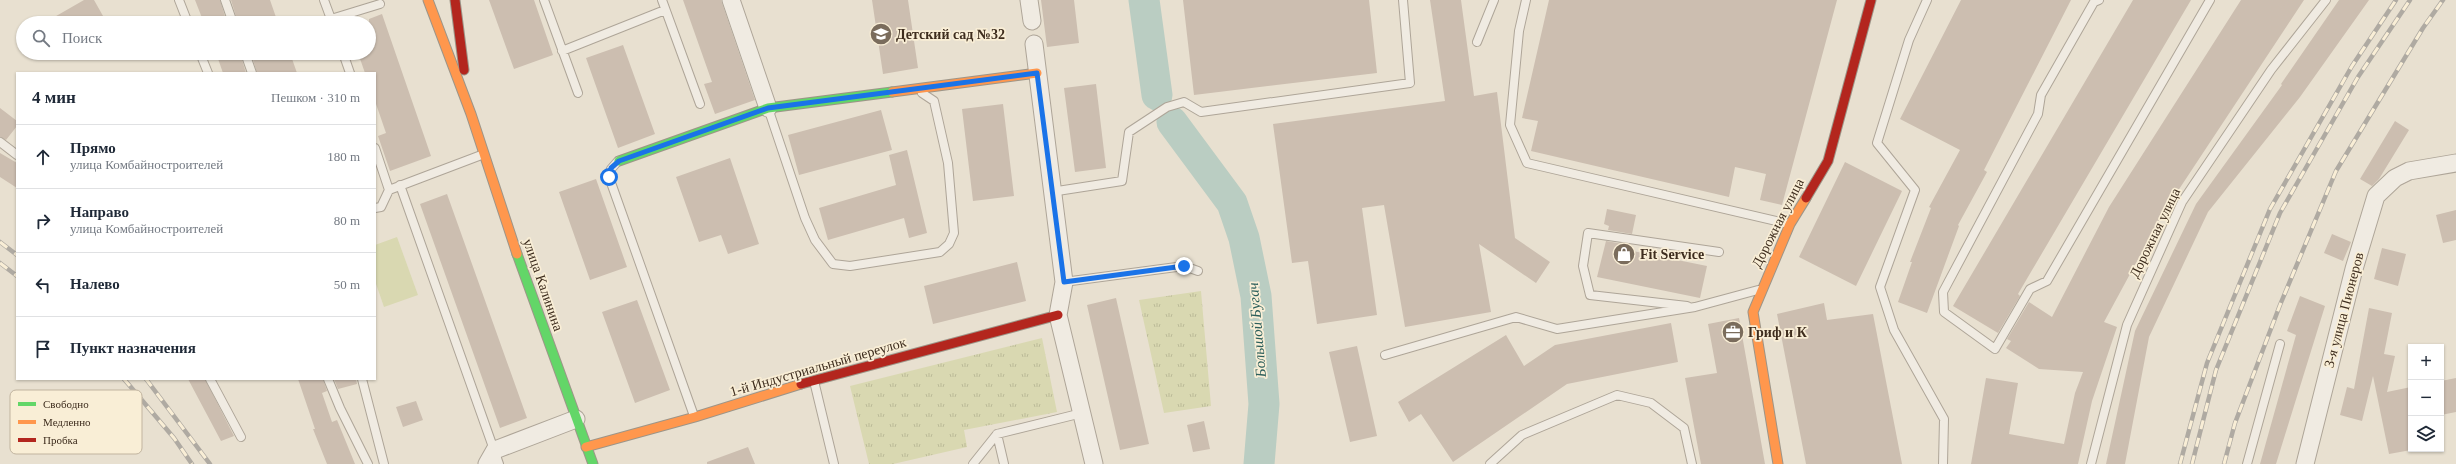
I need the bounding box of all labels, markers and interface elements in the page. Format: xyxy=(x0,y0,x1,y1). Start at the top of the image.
search box xyxy=(16,16,376,60)
school or university icon: Детский сад №32 xyxy=(868,21,894,47)
icon: search xyxy=(30,27,52,49)
place label: Детский сад №32 xyxy=(896,27,1005,42)
text: Поиск xyxy=(62,30,102,46)
text: 4 мин xyxy=(32,88,76,107)
text: Пешком · 310 m xyxy=(271,90,360,105)
text: Прямо xyxy=(70,140,116,156)
icon: ahead xyxy=(32,146,54,168)
text: 180 m xyxy=(327,149,360,164)
text: улица Комбайностроителей xyxy=(70,157,223,172)
route start xyxy=(600,168,618,186)
street label: Дорожная улица xyxy=(1749,175,1807,270)
street label: Дорожная улица xyxy=(2127,185,2184,280)
text: Направо xyxy=(70,204,129,220)
icon: right xyxy=(32,210,54,232)
text: 80 m xyxy=(334,213,360,228)
text: улица Комбайностроителей xyxy=(70,221,223,236)
street label: улица Калинина xyxy=(520,237,566,334)
shop icon: Fit Service xyxy=(1611,241,1637,267)
place label: Fit Service xyxy=(1640,247,1704,262)
street label: 3-я улица Пионеров xyxy=(2321,250,2367,369)
route end xyxy=(1175,257,1193,275)
icon: left xyxy=(32,274,54,296)
text: Налево xyxy=(70,276,120,292)
text: 50 m xyxy=(334,277,360,292)
water label: Большой Бугач xyxy=(1245,282,1269,379)
office icon: Гриф и К xyxy=(1720,319,1746,345)
place label: Гриф и К xyxy=(1748,325,1808,340)
street label: 1-й Индустриальный переулок xyxy=(728,335,908,399)
icon: arrive xyxy=(32,338,54,360)
text: Пункт назначения xyxy=(70,340,196,356)
map controls xyxy=(2408,344,2444,452)
button: + xyxy=(2408,344,2444,380)
button: − xyxy=(2408,380,2444,416)
legend xyxy=(10,390,142,454)
text: Свободно xyxy=(43,398,89,410)
text: Медленно xyxy=(43,416,91,428)
button: layers xyxy=(2408,416,2444,452)
text: Пробка xyxy=(43,434,78,446)

